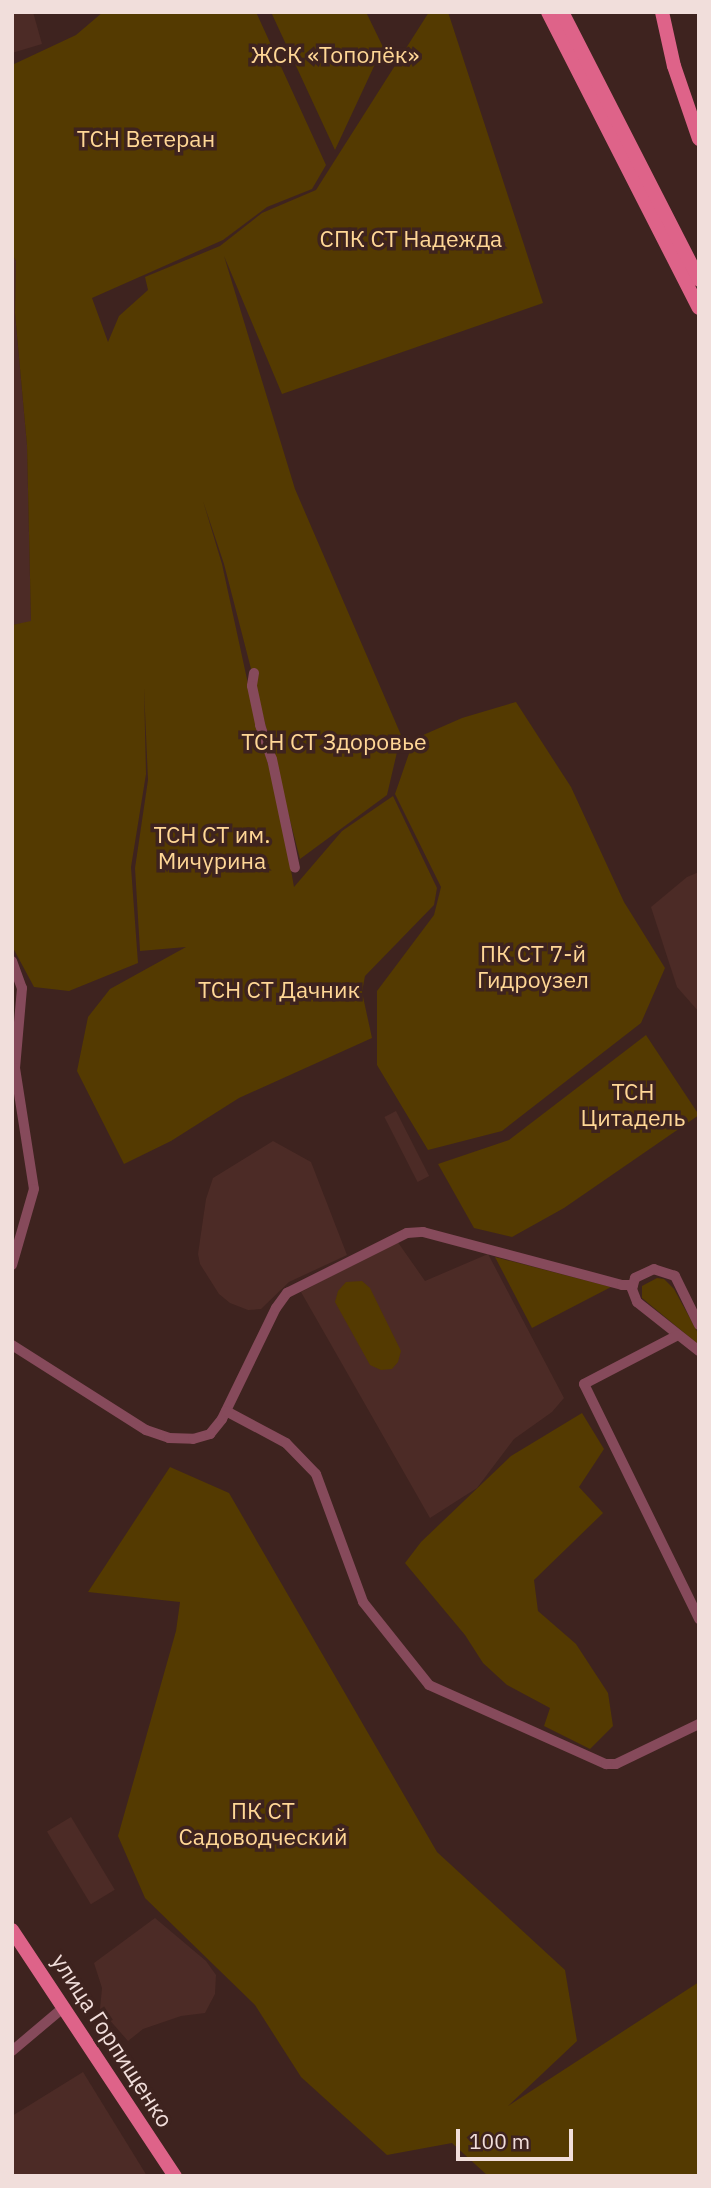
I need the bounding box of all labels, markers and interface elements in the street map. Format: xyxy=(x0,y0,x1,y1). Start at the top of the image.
park label: ЖСК «Тополёк» xyxy=(251,40,419,68)
park label: ТСН Ветеран xyxy=(77,124,215,152)
park label: СПК СТ Надежда xyxy=(320,224,502,252)
park label: ТСН СТ Здоровье xyxy=(241,727,427,755)
park label: ТСН СТ им. Мичурина xyxy=(153,820,271,874)
park label: ПК СТ 7-й Гидроузел xyxy=(477,939,589,993)
park label: ТСН СТ Дачник xyxy=(198,975,360,1003)
park label: ТСН Цитадель xyxy=(581,1077,685,1131)
park label: ПК СТ Садоводческий xyxy=(179,1796,347,1850)
street label: улица Горпищенко xyxy=(47,1948,179,2132)
scale bar xyxy=(459,2114,576,2158)
text: 100 m xyxy=(469,2127,530,2155)

